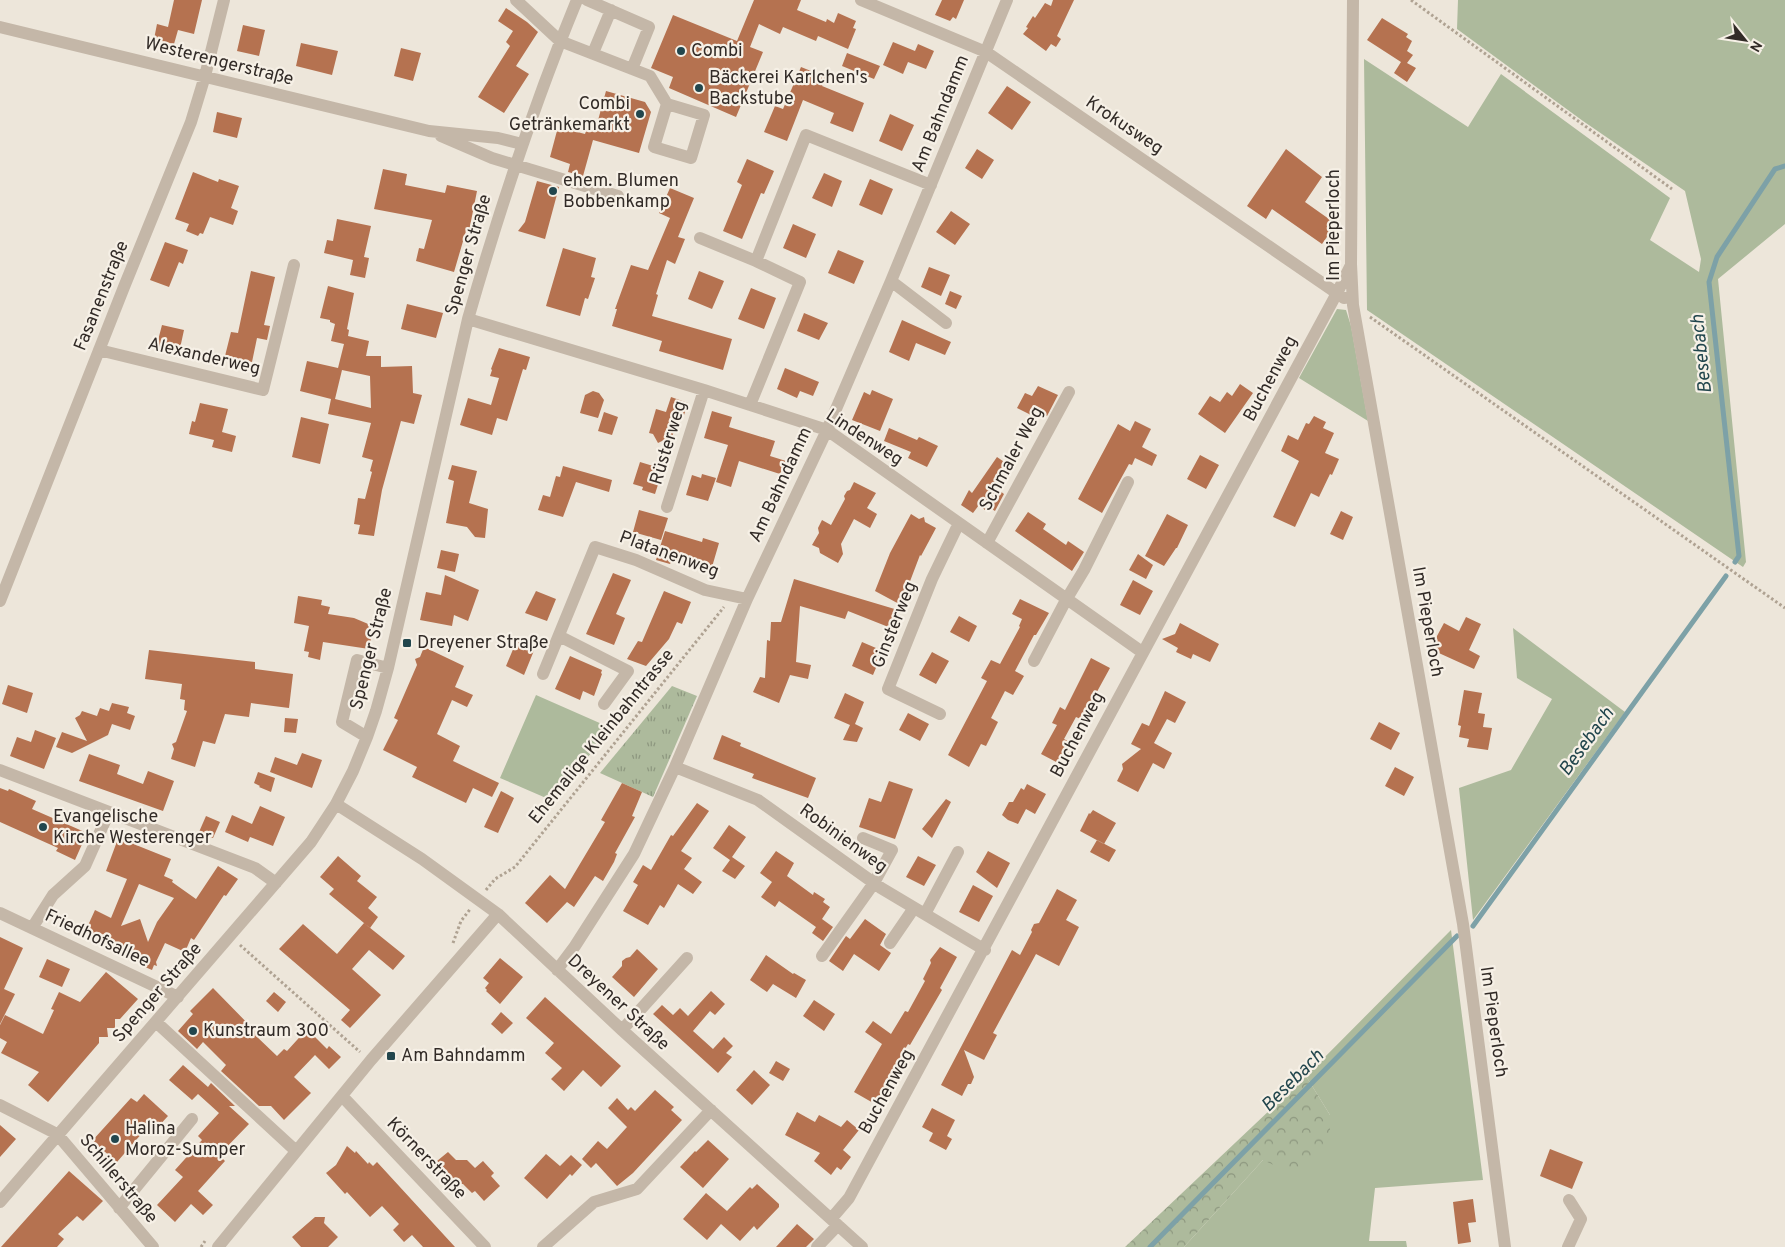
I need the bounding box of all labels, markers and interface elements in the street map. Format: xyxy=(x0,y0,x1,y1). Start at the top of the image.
north arrow xyxy=(1720,15,1770,65)
street label: Westerengerstraße xyxy=(142,32,296,92)
text: N xyxy=(1745,37,1765,54)
place label: Combi xyxy=(691,40,743,63)
marker: Combi xyxy=(675,45,687,57)
street label: Am Bahndamm xyxy=(907,52,975,176)
place label: Bäckerei Karlchen's Backstube xyxy=(709,67,868,111)
marker: Bäckerei Karlchen's Backstube xyxy=(693,82,705,94)
street label: Krokusweg xyxy=(1081,92,1167,160)
place label: Combi Getränkemarkt xyxy=(509,93,630,137)
marker: Combi Getränkemarkt xyxy=(634,108,646,120)
street label: Im Pieperloch xyxy=(1323,169,1346,281)
place label: ehem. Blumen Bobbenkamp xyxy=(563,170,679,214)
marker: ehem. Blumen Bobbenkamp xyxy=(547,185,559,197)
street label: Spenger Straße xyxy=(441,192,497,318)
street label: Fasanenstraße xyxy=(69,238,135,354)
water label: Besebach xyxy=(1686,313,1718,395)
street label: Buchenweg xyxy=(1239,332,1303,426)
street label: Alexanderweg xyxy=(145,333,263,381)
street label: Rüsterweg xyxy=(645,398,693,488)
street label: Schmaler Weg xyxy=(975,403,1049,515)
street label: Lindenweg xyxy=(821,404,907,472)
street label: Am Bahndamm xyxy=(744,424,818,546)
street label: Platanenweg xyxy=(616,526,722,584)
street label: Im Pieperloch xyxy=(1406,565,1448,679)
street label: Ginsterweg xyxy=(867,578,923,672)
street label: Spenger Straße xyxy=(346,586,398,712)
place label: Dreyener Straße xyxy=(417,632,548,655)
marker: Dreyener Straße xyxy=(401,637,413,649)
street label: Ehemalige Kleinbahntrasse xyxy=(524,645,680,829)
street label: Buchenweg xyxy=(1046,688,1110,782)
water label: Besebach xyxy=(1554,702,1620,781)
street label: Robinienweg xyxy=(794,799,892,879)
place label: Evangelische Kirche Westerenger xyxy=(53,806,212,850)
marker: Evangelische Kirche Westerenger xyxy=(37,821,49,833)
street label: Friedhofsallee xyxy=(41,905,153,973)
street label: Spenger Straße xyxy=(108,938,208,1048)
street label: Dreyener Straße xyxy=(562,950,674,1056)
street label: Im Pieperloch xyxy=(1474,965,1512,1079)
place label: Kunstraum 300 xyxy=(203,1020,329,1043)
marker: Kunstraum 300 xyxy=(187,1025,199,1037)
water label: Besebach xyxy=(1256,1044,1330,1118)
place label: Am Bahndamm xyxy=(401,1045,525,1068)
street label: Buchenweg xyxy=(854,1045,920,1139)
marker: Am Bahndamm xyxy=(385,1050,397,1062)
street label: Körnerstraße xyxy=(381,1113,471,1205)
place label: Halina Moroz-Sumper xyxy=(125,1118,246,1162)
street label: Schillerstraße xyxy=(74,1129,162,1229)
marker: Halina Moroz-Sumper xyxy=(109,1133,121,1145)

